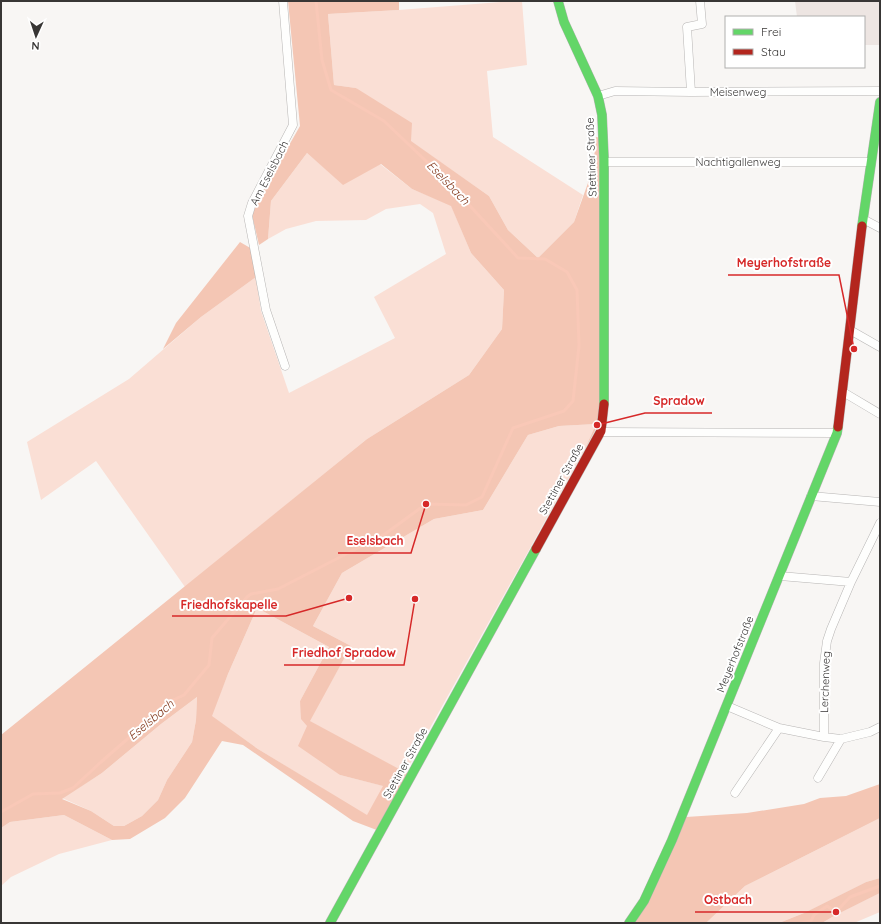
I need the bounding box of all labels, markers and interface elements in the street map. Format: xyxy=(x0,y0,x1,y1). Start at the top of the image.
north arrow xyxy=(16,16,56,56)
legend xyxy=(725,16,865,68)
text: Frei xyxy=(761,24,781,39)
text: N xyxy=(31,39,40,53)
text: Stau xyxy=(761,44,786,59)
street label: Meisenweg xyxy=(710,85,766,99)
street label: Stettiner Straße xyxy=(583,117,599,197)
street label: Am Eselsbach xyxy=(247,138,291,208)
street label: Nachtigallenweg xyxy=(696,155,781,169)
water label: Eselsbach xyxy=(424,158,473,208)
callout: Meyerhofstraße xyxy=(728,251,839,275)
text: Meyerhofstraße xyxy=(737,255,831,270)
callout: Spradow xyxy=(645,389,712,413)
text: Spradow xyxy=(653,393,705,408)
street label: Stettiner Straße xyxy=(536,441,586,517)
callout: Eselsbach xyxy=(338,529,411,553)
text: Eselsbach xyxy=(346,533,404,548)
callout: Friedhofskapelle xyxy=(172,592,286,616)
text: Friedhofskapelle xyxy=(180,597,278,612)
street label: Meyerhofstraße xyxy=(713,614,757,694)
callout: Friedhof Spradow xyxy=(284,641,404,665)
text: Friedhof Spradow xyxy=(292,645,396,660)
street label: Lerchenweg xyxy=(817,651,833,713)
water label: Eselsbach xyxy=(125,696,177,743)
street label: Stettiner Straße xyxy=(380,725,430,801)
callout: Ostbach xyxy=(695,888,760,912)
text: Ostbach xyxy=(704,892,752,907)

